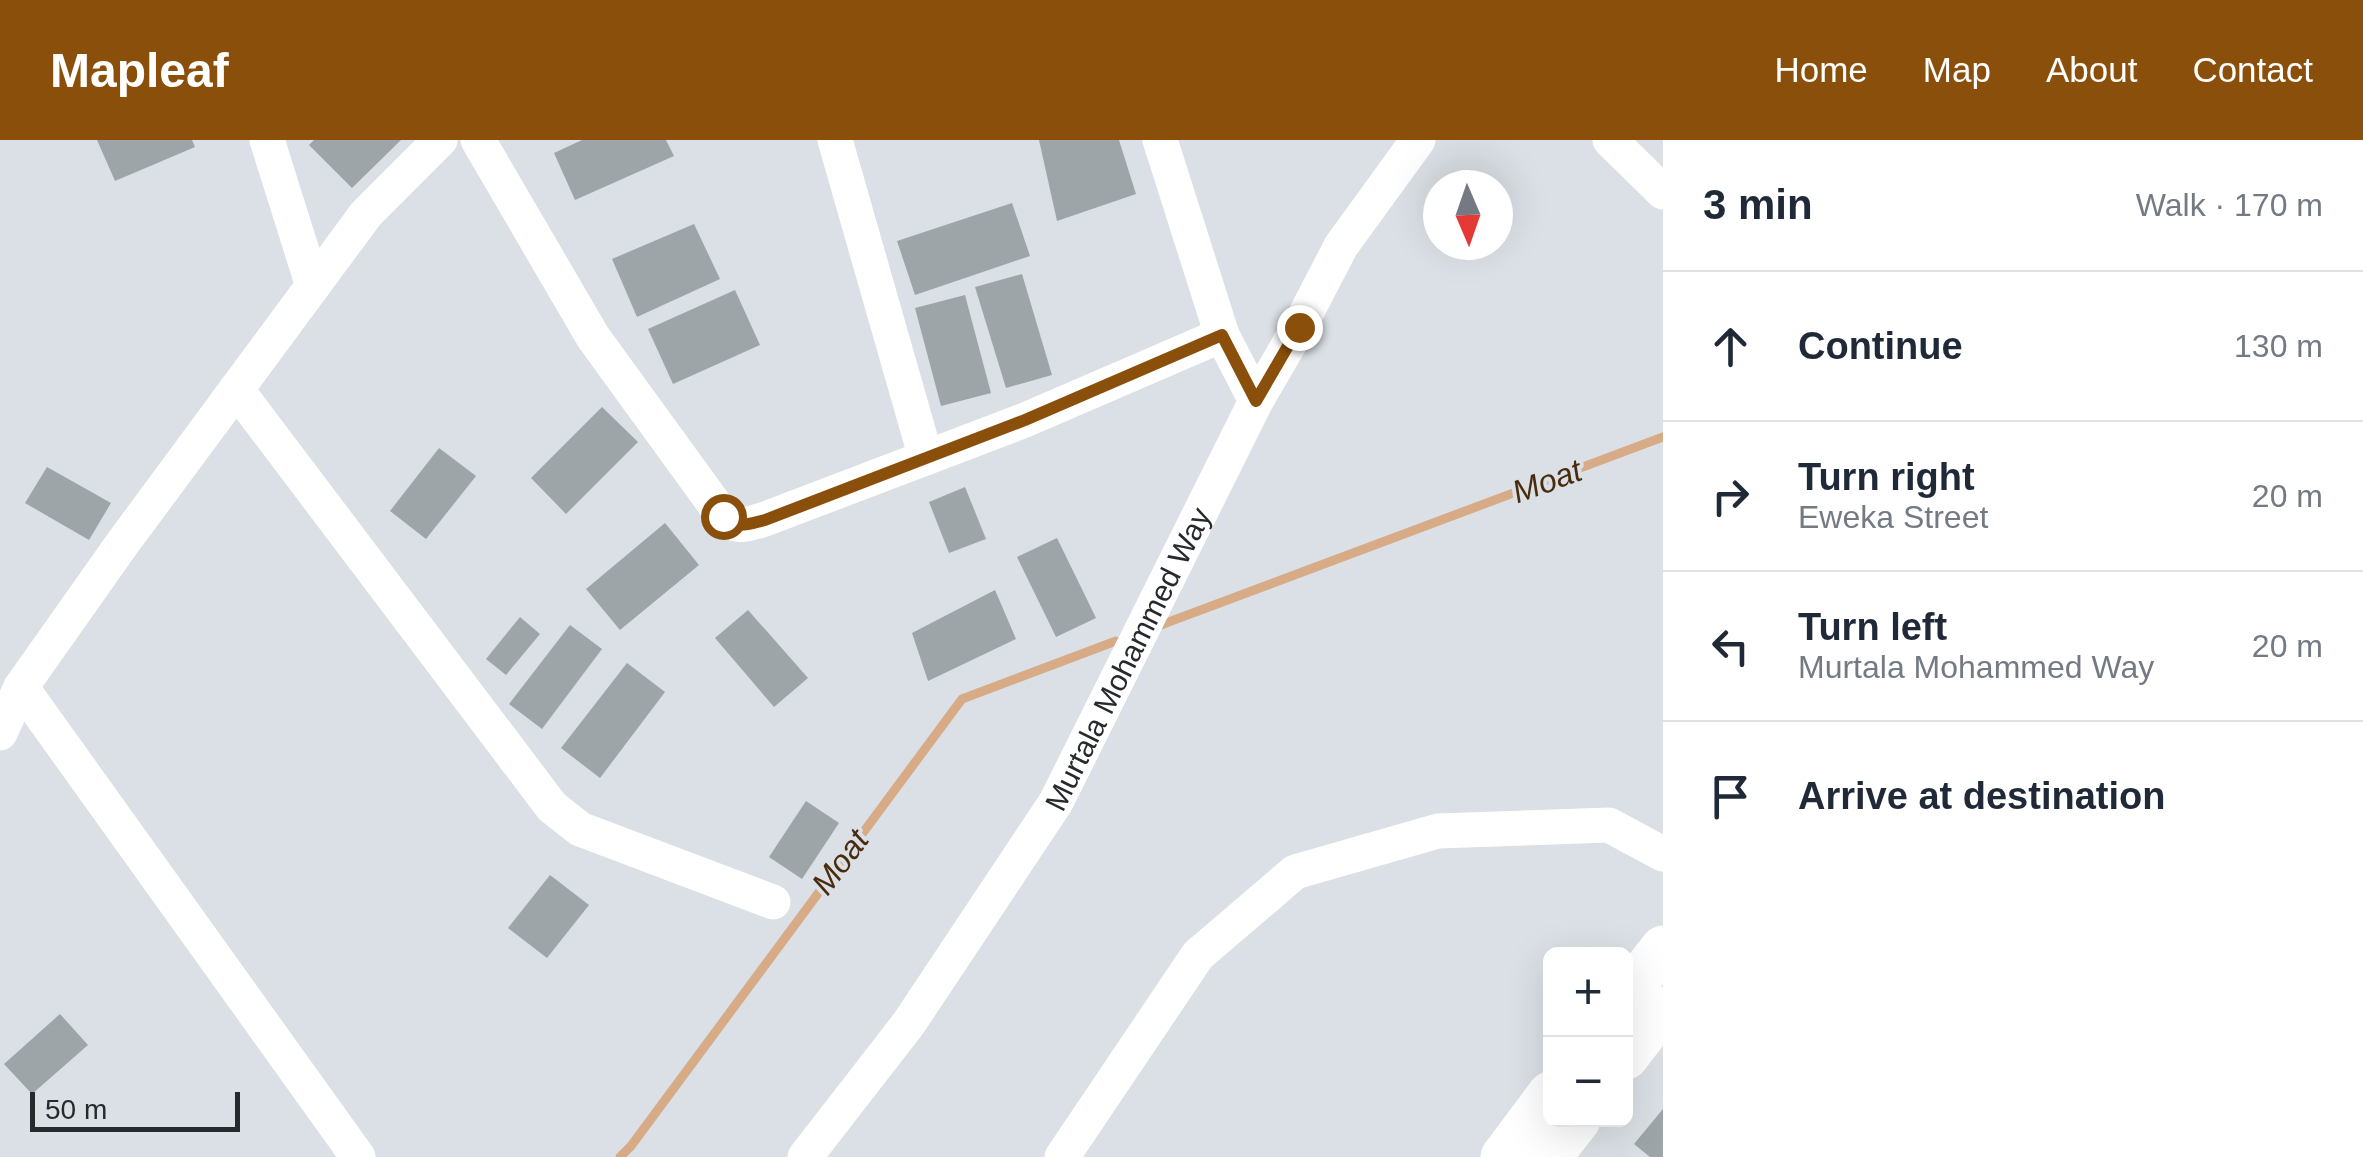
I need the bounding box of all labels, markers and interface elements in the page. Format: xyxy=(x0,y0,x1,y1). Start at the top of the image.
text: Mapleaf xyxy=(50,44,229,97)
text: Home xyxy=(1774,50,1868,89)
text: Map xyxy=(1923,50,1991,89)
text: About xyxy=(2046,50,2137,89)
text: Contact xyxy=(2192,50,2313,89)
north arrow xyxy=(1423,170,1513,260)
text: 3 min xyxy=(1703,181,1813,228)
text: Walk · 170 m xyxy=(2136,187,2323,223)
route end xyxy=(1277,305,1323,351)
icon: ahead xyxy=(1703,319,1758,374)
text: Continue xyxy=(1798,325,1963,367)
text: 130 m xyxy=(2234,328,2323,364)
water label: Moat xyxy=(1507,452,1588,510)
text: Turn right xyxy=(1798,456,1975,498)
icon: right xyxy=(1703,469,1758,524)
text: 20 m xyxy=(2252,478,2323,514)
route start xyxy=(701,494,747,540)
text: Eweka Street xyxy=(1798,499,1988,535)
street label: Murtala Mohammed Way xyxy=(1038,502,1217,816)
text: Turn left xyxy=(1798,606,1947,648)
icon: left xyxy=(1703,619,1758,674)
text: 20 m xyxy=(2252,628,2323,664)
text: Murtala Mohammed Way xyxy=(1798,649,2154,685)
icon: arrive xyxy=(1703,769,1758,824)
text: Arrive at destination xyxy=(1798,775,2165,817)
water label: Moat xyxy=(804,822,876,901)
map controls xyxy=(1543,947,1633,1127)
button: + xyxy=(1543,947,1633,1037)
button: − xyxy=(1543,1037,1633,1127)
scale bar xyxy=(30,1087,240,1132)
text: 50 m xyxy=(45,1094,107,1125)

